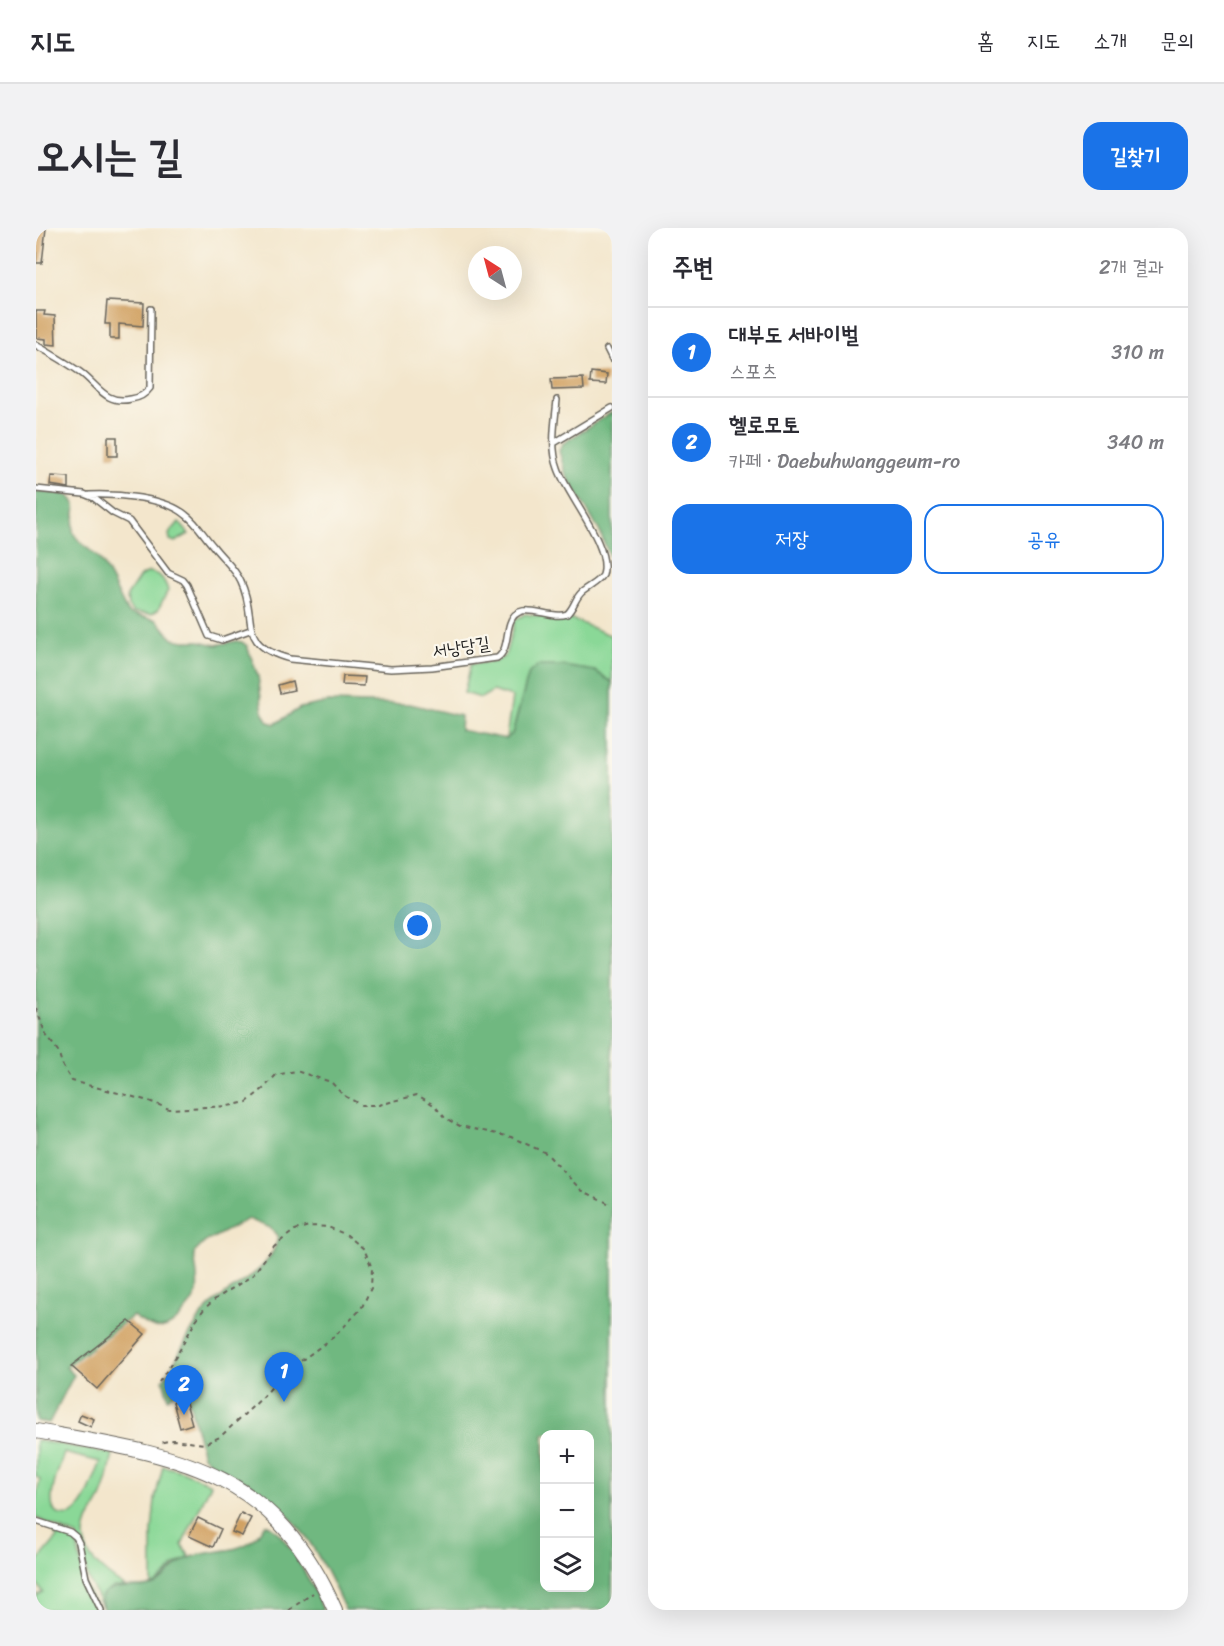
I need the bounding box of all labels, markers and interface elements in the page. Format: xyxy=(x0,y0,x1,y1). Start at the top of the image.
text: 지도 xyxy=(30,17,75,66)
text: 홈 xyxy=(977,22,994,60)
text: 지도 xyxy=(1027,22,1060,60)
text: 소개 xyxy=(1093,22,1127,60)
text: 문의 xyxy=(1160,22,1194,60)
text: 오시는 길 xyxy=(36,119,182,193)
button: 길찾기 xyxy=(1083,122,1188,190)
text: 주변 xyxy=(672,244,714,290)
north arrow xyxy=(468,246,522,300)
text: 2개 결과 xyxy=(1099,250,1164,285)
text: 대부도 서바이벌 xyxy=(729,315,859,354)
text: 1 xyxy=(687,335,696,370)
text: 310 m xyxy=(1111,335,1164,370)
text: 스포츠 xyxy=(729,354,777,389)
text: 헬로모토 xyxy=(729,405,800,444)
text: 2 xyxy=(686,425,697,460)
text: 340 m xyxy=(1107,425,1164,460)
text: 카페 · Daebuhwanggeum-ro xyxy=(729,444,960,479)
button: 저장 xyxy=(672,504,912,574)
button: 공유 xyxy=(924,504,1164,574)
street label: 서낭당길 xyxy=(430,627,493,667)
your location xyxy=(403,911,432,940)
pin: 1 xyxy=(264,1352,304,1402)
pin: 2 xyxy=(164,1366,204,1415)
map controls xyxy=(540,1430,594,1592)
button: + xyxy=(540,1430,594,1484)
button: − xyxy=(540,1484,594,1538)
button: layers xyxy=(540,1538,594,1592)

